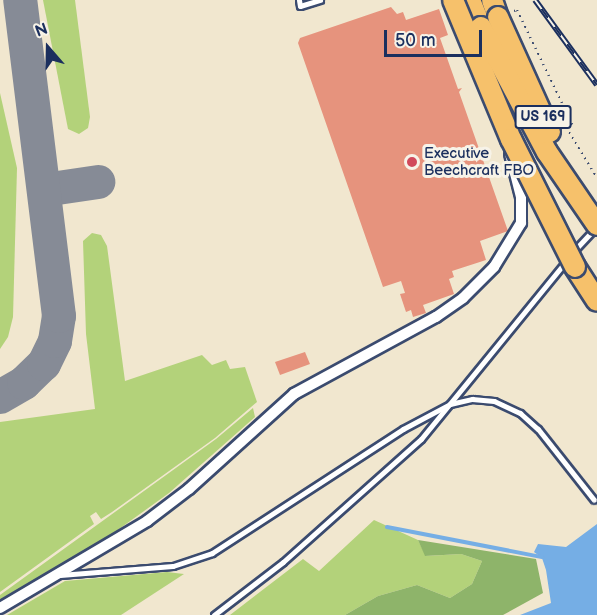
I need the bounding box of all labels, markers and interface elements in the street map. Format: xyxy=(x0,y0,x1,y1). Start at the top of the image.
north arrow xyxy=(18,18,78,78)
scale bar xyxy=(387,18,484,56)
text: N xyxy=(33,20,51,42)
text: 50 m xyxy=(395,30,436,51)
road number: US 169 xyxy=(514,106,572,128)
place label: Executive Beechcraft FBO xyxy=(424,144,534,179)
marker: Executive Beechcraft FBO xyxy=(405,155,419,169)

